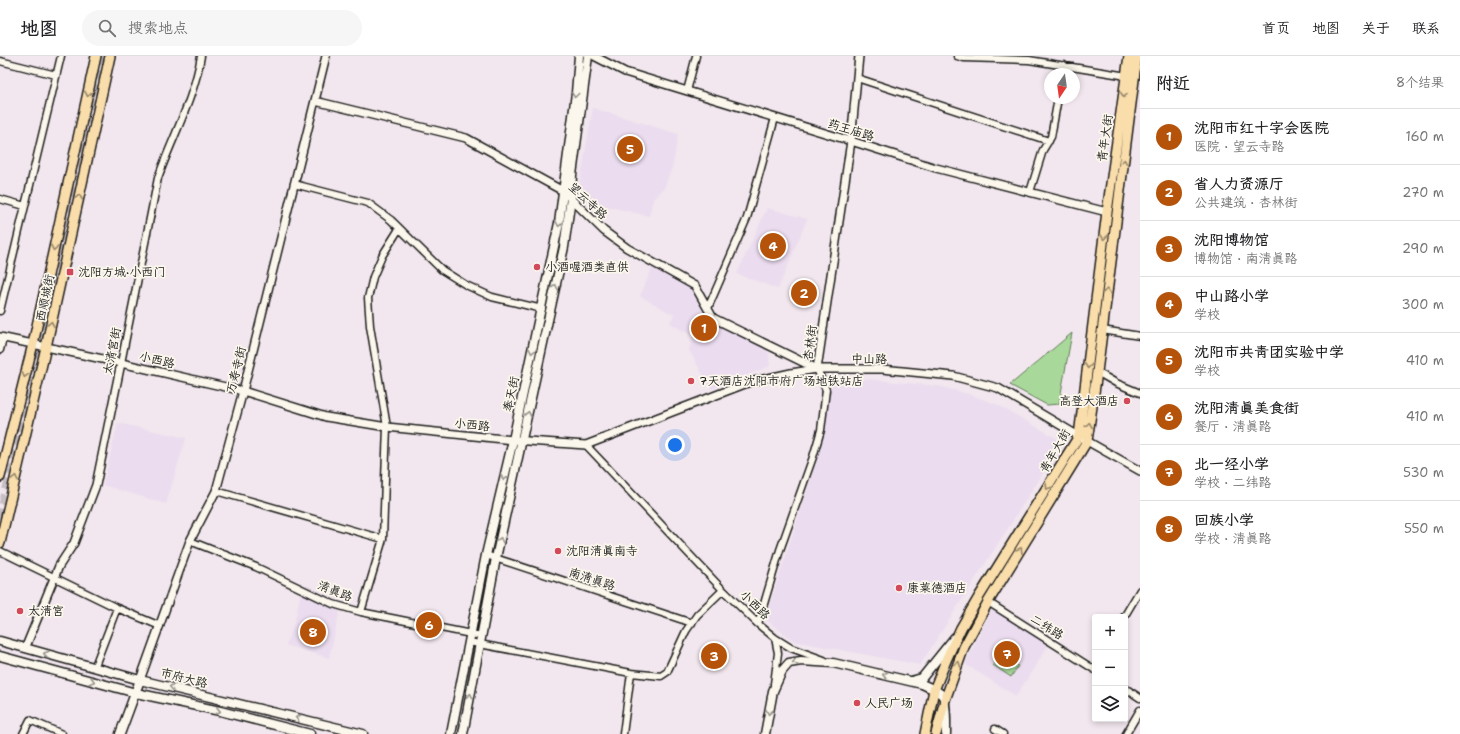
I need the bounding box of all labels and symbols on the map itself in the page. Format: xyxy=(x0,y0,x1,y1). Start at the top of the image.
north arrow xyxy=(1044,68,1080,104)
one-way arrow xyxy=(84,91,92,97)
one-way arrow xyxy=(571,92,580,98)
one-way arrow xyxy=(1120,92,1129,98)
street label: 青年大街 xyxy=(1094,113,1116,163)
street label: 药王庙路 xyxy=(826,115,876,145)
pin: 5 xyxy=(617,134,643,164)
one-way arrow xyxy=(1119,159,1128,165)
street label: 望云寺路 xyxy=(565,179,611,223)
one-way arrow xyxy=(74,194,82,200)
one-way arrow xyxy=(555,221,564,227)
pin: 4 xyxy=(760,231,786,261)
one-way arrow xyxy=(1100,234,1109,240)
one-way arrow xyxy=(50,245,58,252)
place label: 小酒喔酒类直供 xyxy=(545,259,629,275)
marker: 小酒喔酒类直供 xyxy=(532,262,542,272)
place label: 沈阳方城·小西门 xyxy=(78,264,165,280)
marker: 沈阳方城·小西门 xyxy=(65,267,75,277)
street label: 西顺城街 xyxy=(32,273,58,323)
pin: 2 xyxy=(791,278,817,308)
one-way arrow xyxy=(551,283,559,290)
one-way arrow xyxy=(1102,288,1111,294)
pin: 1 xyxy=(691,313,717,343)
one-way arrow xyxy=(47,321,55,327)
street label: 杏林街 xyxy=(800,324,820,362)
street label: 太清宫街 xyxy=(100,326,124,376)
street label: 万寿寺街 xyxy=(222,345,250,395)
street label: 小西路 xyxy=(138,348,176,372)
one-way arrow xyxy=(529,348,537,354)
street label: 中山路 xyxy=(851,351,887,367)
one-way arrow xyxy=(1084,363,1093,369)
one-way arrow xyxy=(21,371,30,378)
place label: 7天酒店沈阳市府广场地铁站店 xyxy=(699,373,863,389)
street label: 奉天街 xyxy=(499,375,523,413)
marker: 7天酒店沈阳市府广场地铁站店 xyxy=(686,376,696,386)
place label: 高登大酒店 xyxy=(1059,393,1119,409)
marker: 高登大酒店 xyxy=(1122,396,1132,406)
one-way arrow xyxy=(523,410,532,417)
street label: 小西路 xyxy=(453,415,491,435)
one-way arrow xyxy=(1084,422,1093,428)
street label: 青年大街 xyxy=(1036,426,1074,476)
your location xyxy=(665,435,685,455)
one-way arrow xyxy=(500,474,509,481)
one-way arrow xyxy=(11,475,19,481)
one-way arrow xyxy=(1045,483,1053,490)
one-way arrow xyxy=(495,537,503,544)
place label: 沈阳清真南寺 xyxy=(566,543,638,559)
marker: 沈阳清真南寺 xyxy=(553,546,563,556)
one-way arrow xyxy=(1016,547,1023,554)
street label: 南清真路 xyxy=(567,564,617,594)
street label: 清真路 xyxy=(315,577,355,605)
place label: 康莱德酒店 xyxy=(907,580,967,596)
marker: 康莱德酒店 xyxy=(894,583,904,593)
street label: 小西路 xyxy=(736,587,774,623)
place label: 太清宫 xyxy=(28,603,64,619)
marker: 太清宫 xyxy=(15,606,25,616)
pin: 6 xyxy=(416,610,442,640)
street label: 二纬路 xyxy=(1027,611,1067,643)
pin: 8 xyxy=(300,617,326,647)
pin: 7 xyxy=(994,639,1020,669)
pin: 3 xyxy=(701,641,727,671)
one-way arrow xyxy=(43,650,50,659)
one-way arrow xyxy=(792,658,799,666)
one-way arrow xyxy=(953,660,962,667)
street label: 市府大路 xyxy=(159,664,209,692)
one-way arrow xyxy=(882,672,888,680)
one-way arrow xyxy=(88,676,95,685)
one-way arrow xyxy=(168,684,175,692)
one-way arrow xyxy=(465,693,474,699)
place label: 人民广场 xyxy=(865,695,913,711)
marker: 人民广场 xyxy=(852,698,862,708)
one-way arrow xyxy=(215,706,221,714)
one-way arrow xyxy=(765,709,774,715)
one-way arrow xyxy=(295,715,301,723)

